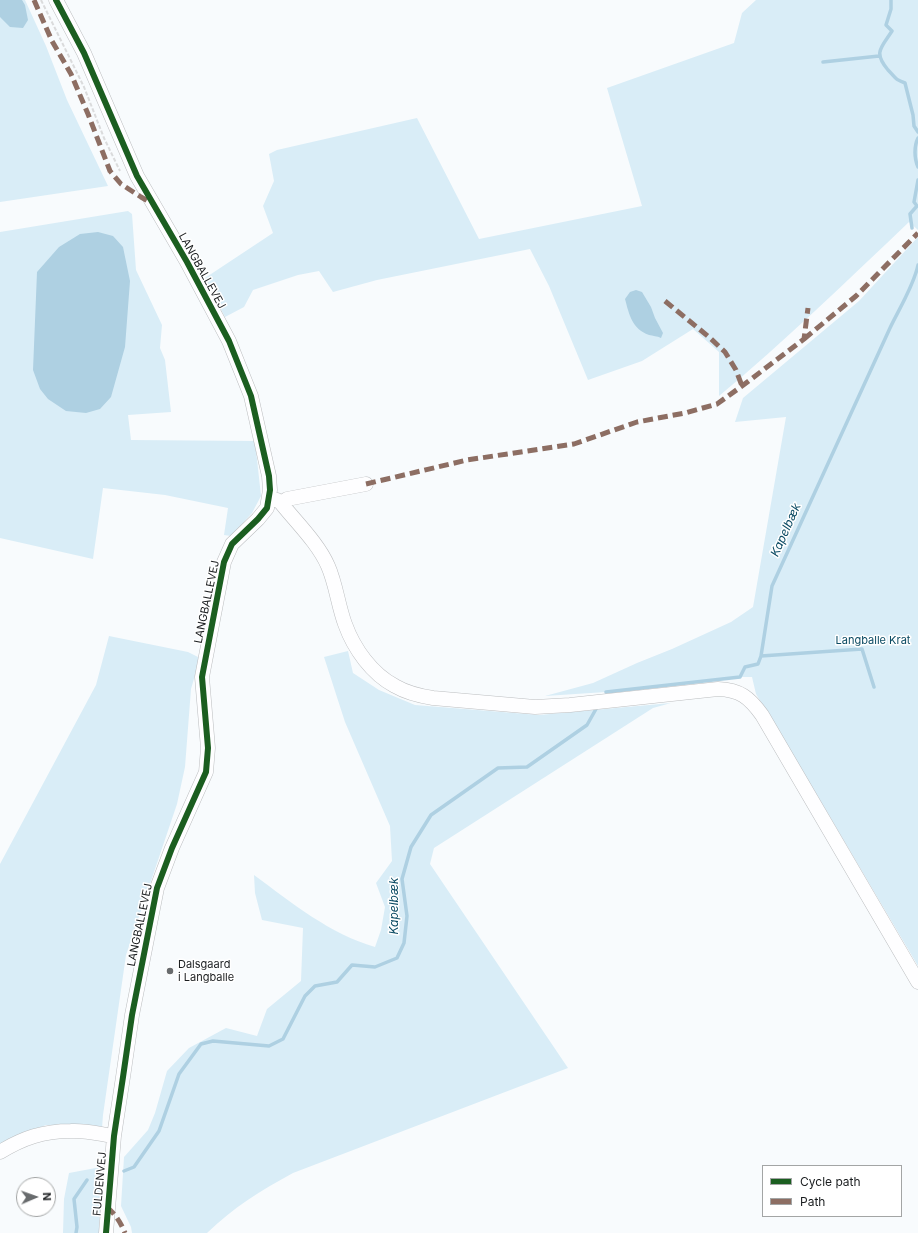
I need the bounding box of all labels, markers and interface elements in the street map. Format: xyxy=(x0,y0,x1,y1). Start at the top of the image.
street label: LANGBALLEVEJ xyxy=(176,231,228,311)
water label: Kapelbæk xyxy=(768,501,804,559)
street label: LANGBALLEVEJ xyxy=(192,559,222,645)
park label: Langballe Krat xyxy=(836,634,910,648)
water label: Kapelbæk xyxy=(387,877,401,935)
street label: LANGBALLEVEJ xyxy=(125,882,155,968)
place label: Dalsgaard i Langballe xyxy=(178,958,234,984)
marker: Dalsgaard i Langballe xyxy=(165,966,175,976)
street label: FULDENVEJ xyxy=(91,1151,109,1217)
legend xyxy=(762,1165,902,1217)
text: Cycle path xyxy=(800,1174,861,1189)
north arrow xyxy=(16,1177,56,1217)
text: N xyxy=(40,1192,54,1201)
text: Path xyxy=(800,1194,825,1209)

